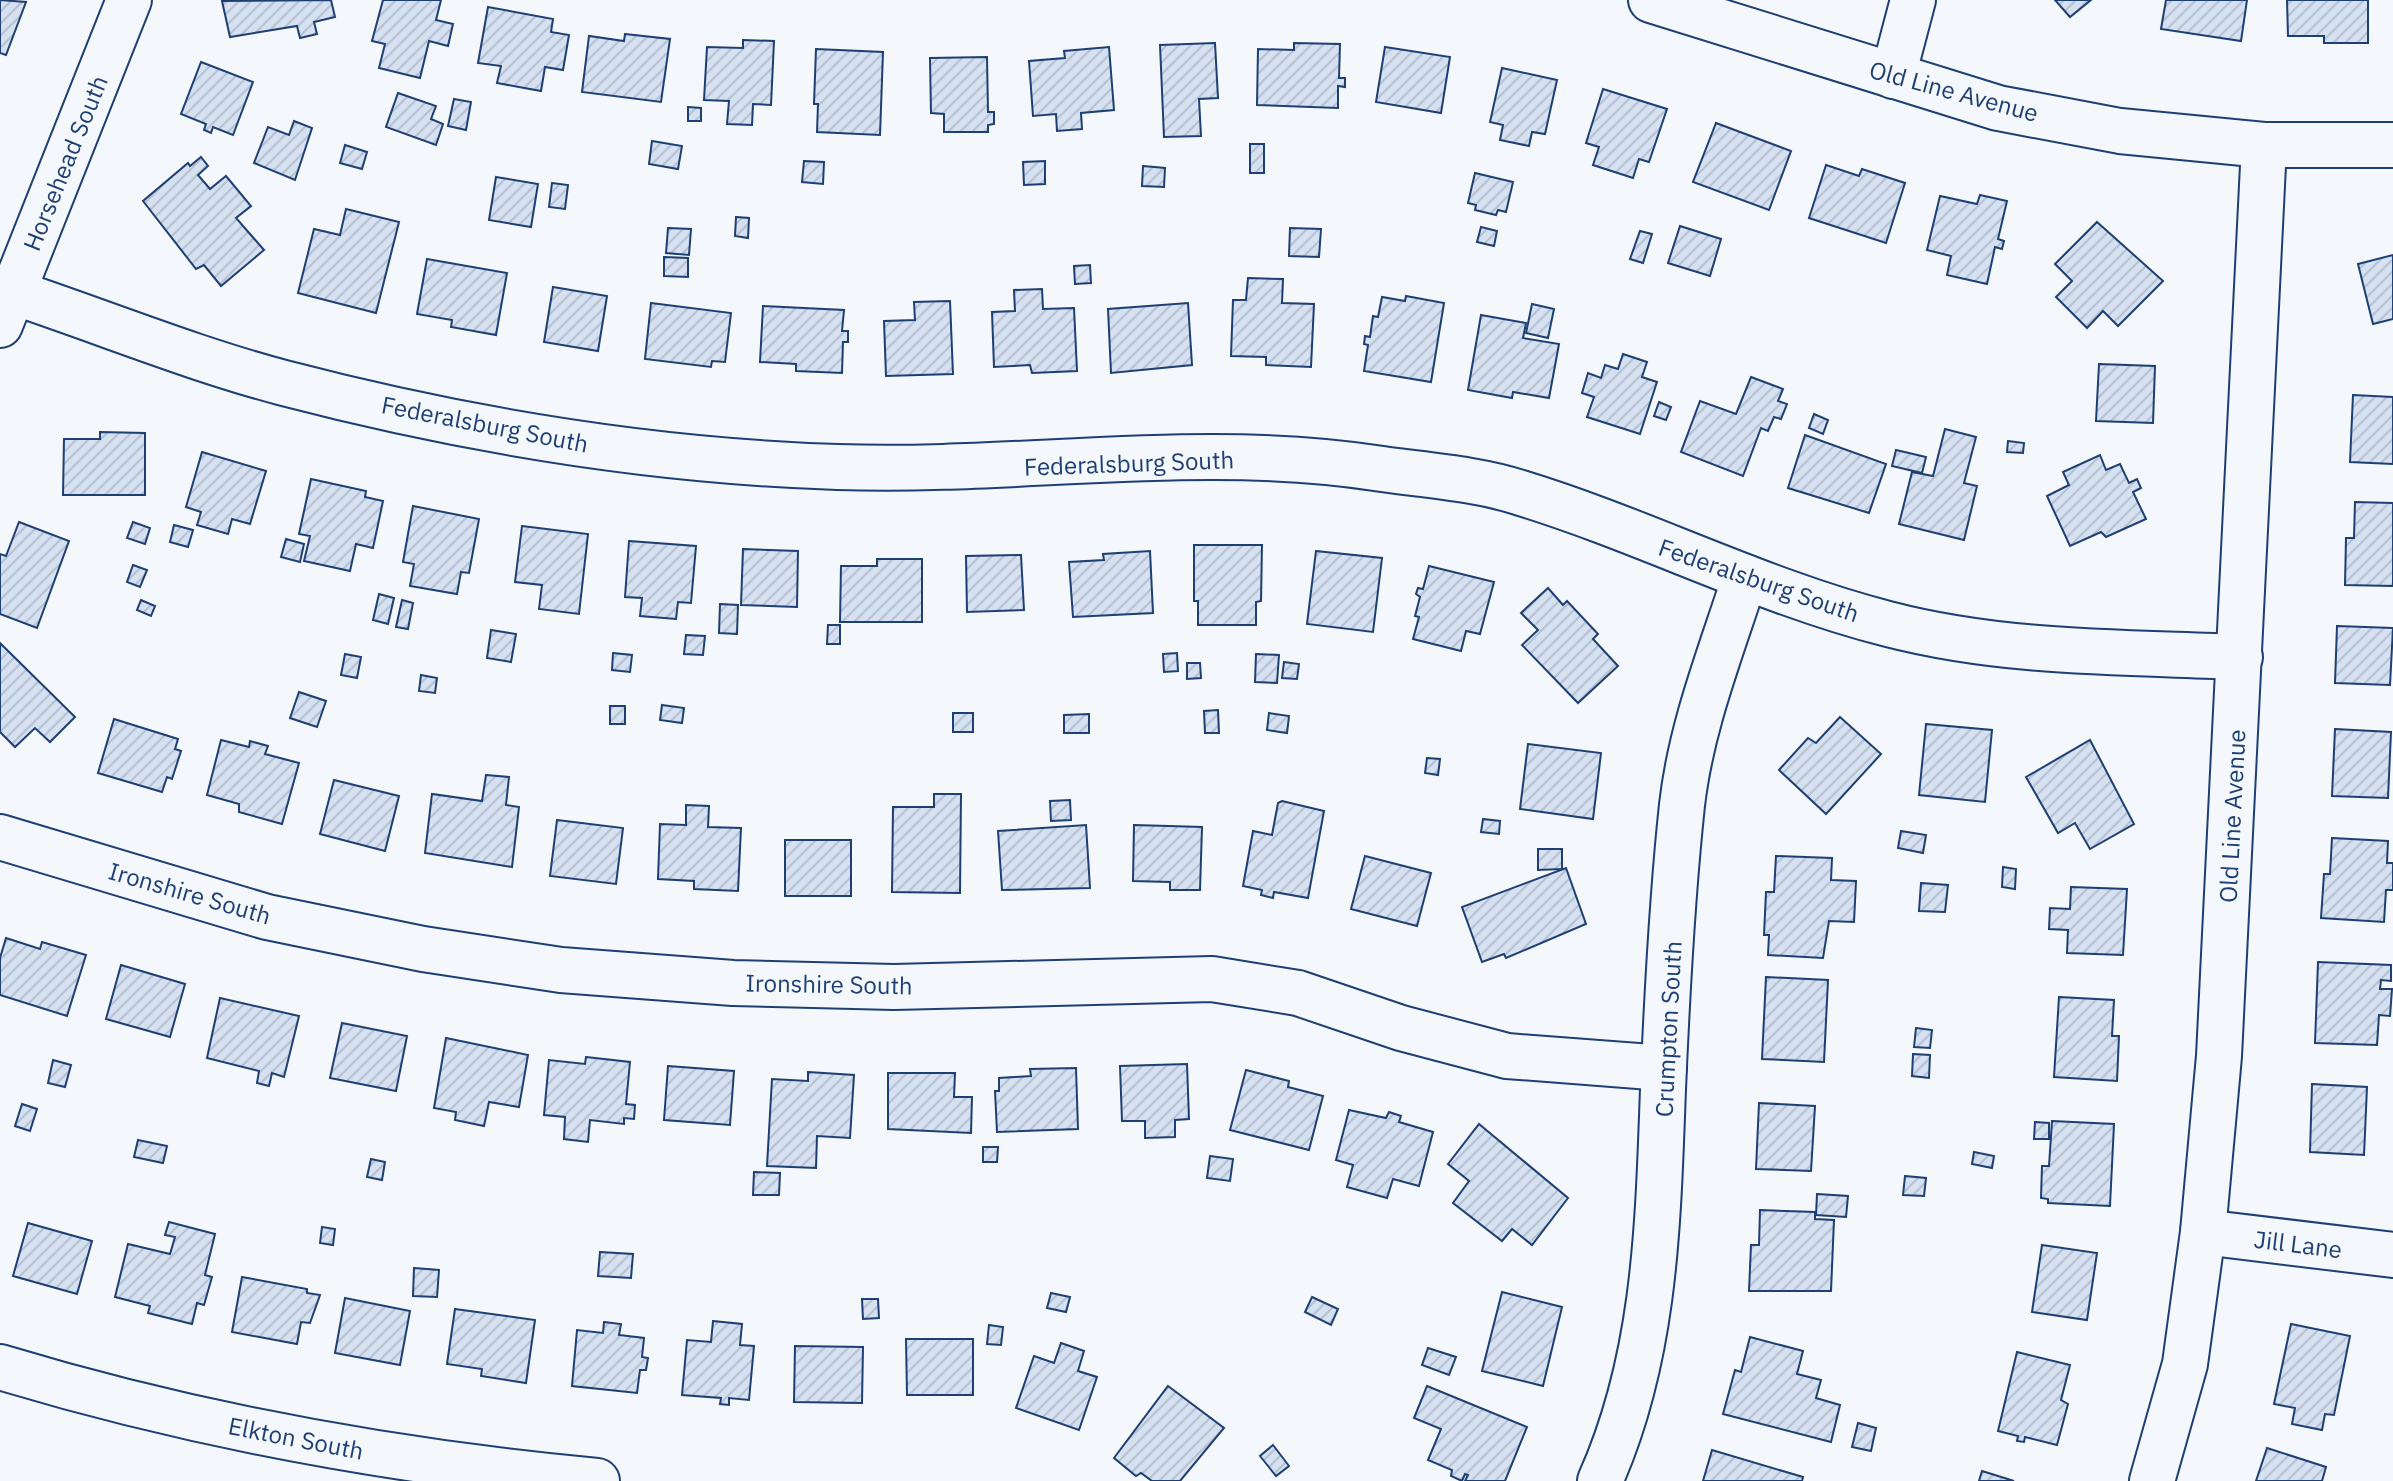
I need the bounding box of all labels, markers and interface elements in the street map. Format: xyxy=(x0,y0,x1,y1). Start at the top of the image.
street label: Old Line Avenue xyxy=(1866,53,2042,129)
street label: Horsehead South xyxy=(15,71,115,255)
street label: Federalsburg South xyxy=(379,388,591,460)
street label: Federalsburg South xyxy=(1023,443,1235,483)
street label: Federalsburg South xyxy=(1654,531,1864,629)
street label: Old Line Avenue xyxy=(2211,728,2253,904)
street label: Ironshire South xyxy=(105,855,275,931)
street label: Crumpton South xyxy=(1647,940,1689,1118)
street label: Ironshire South xyxy=(745,967,913,1001)
street label: Jill Lane xyxy=(2252,1223,2344,1265)
street label: Elkton South xyxy=(226,1409,366,1467)

